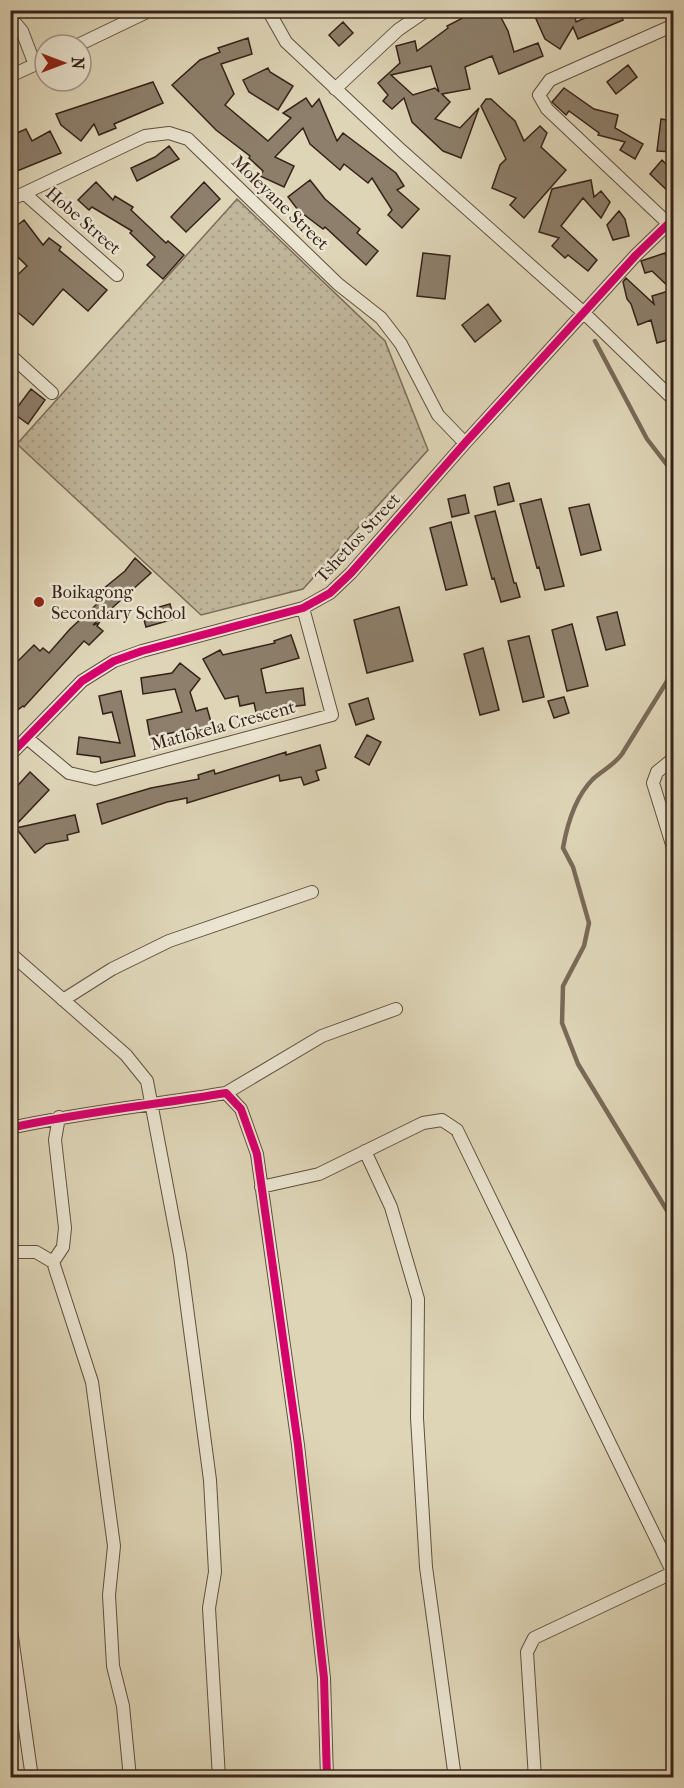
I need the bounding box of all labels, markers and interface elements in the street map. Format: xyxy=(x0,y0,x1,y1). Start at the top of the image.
north arrow xyxy=(33,33,93,93)
text: N xyxy=(68,57,87,70)
street label: Moleyane Street xyxy=(227,151,333,255)
street label: Hobe Street xyxy=(41,183,125,260)
street label: Tshetlos Street xyxy=(311,489,405,587)
place label: Boikagong Secondary School xyxy=(51,582,186,624)
marker: Boikagong Secondary School xyxy=(32,595,46,609)
street label: Matlokela Crescent xyxy=(148,696,298,755)

